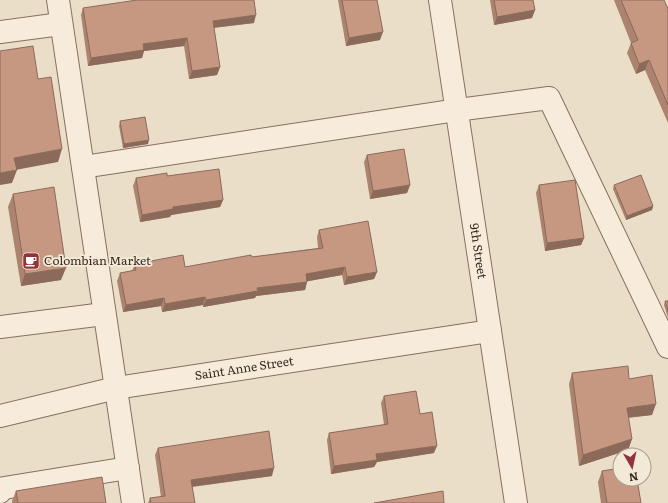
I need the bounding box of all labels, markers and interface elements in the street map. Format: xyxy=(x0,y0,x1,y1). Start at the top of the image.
street label: 9th Street xyxy=(466,222,492,280)
cafe icon: Colombian Market xyxy=(21,251,41,271)
place label: Colombian Market xyxy=(44,251,151,269)
street label: Saint Anne Street xyxy=(193,351,295,384)
north arrow xyxy=(612,447,652,487)
text: N xyxy=(628,469,640,486)

